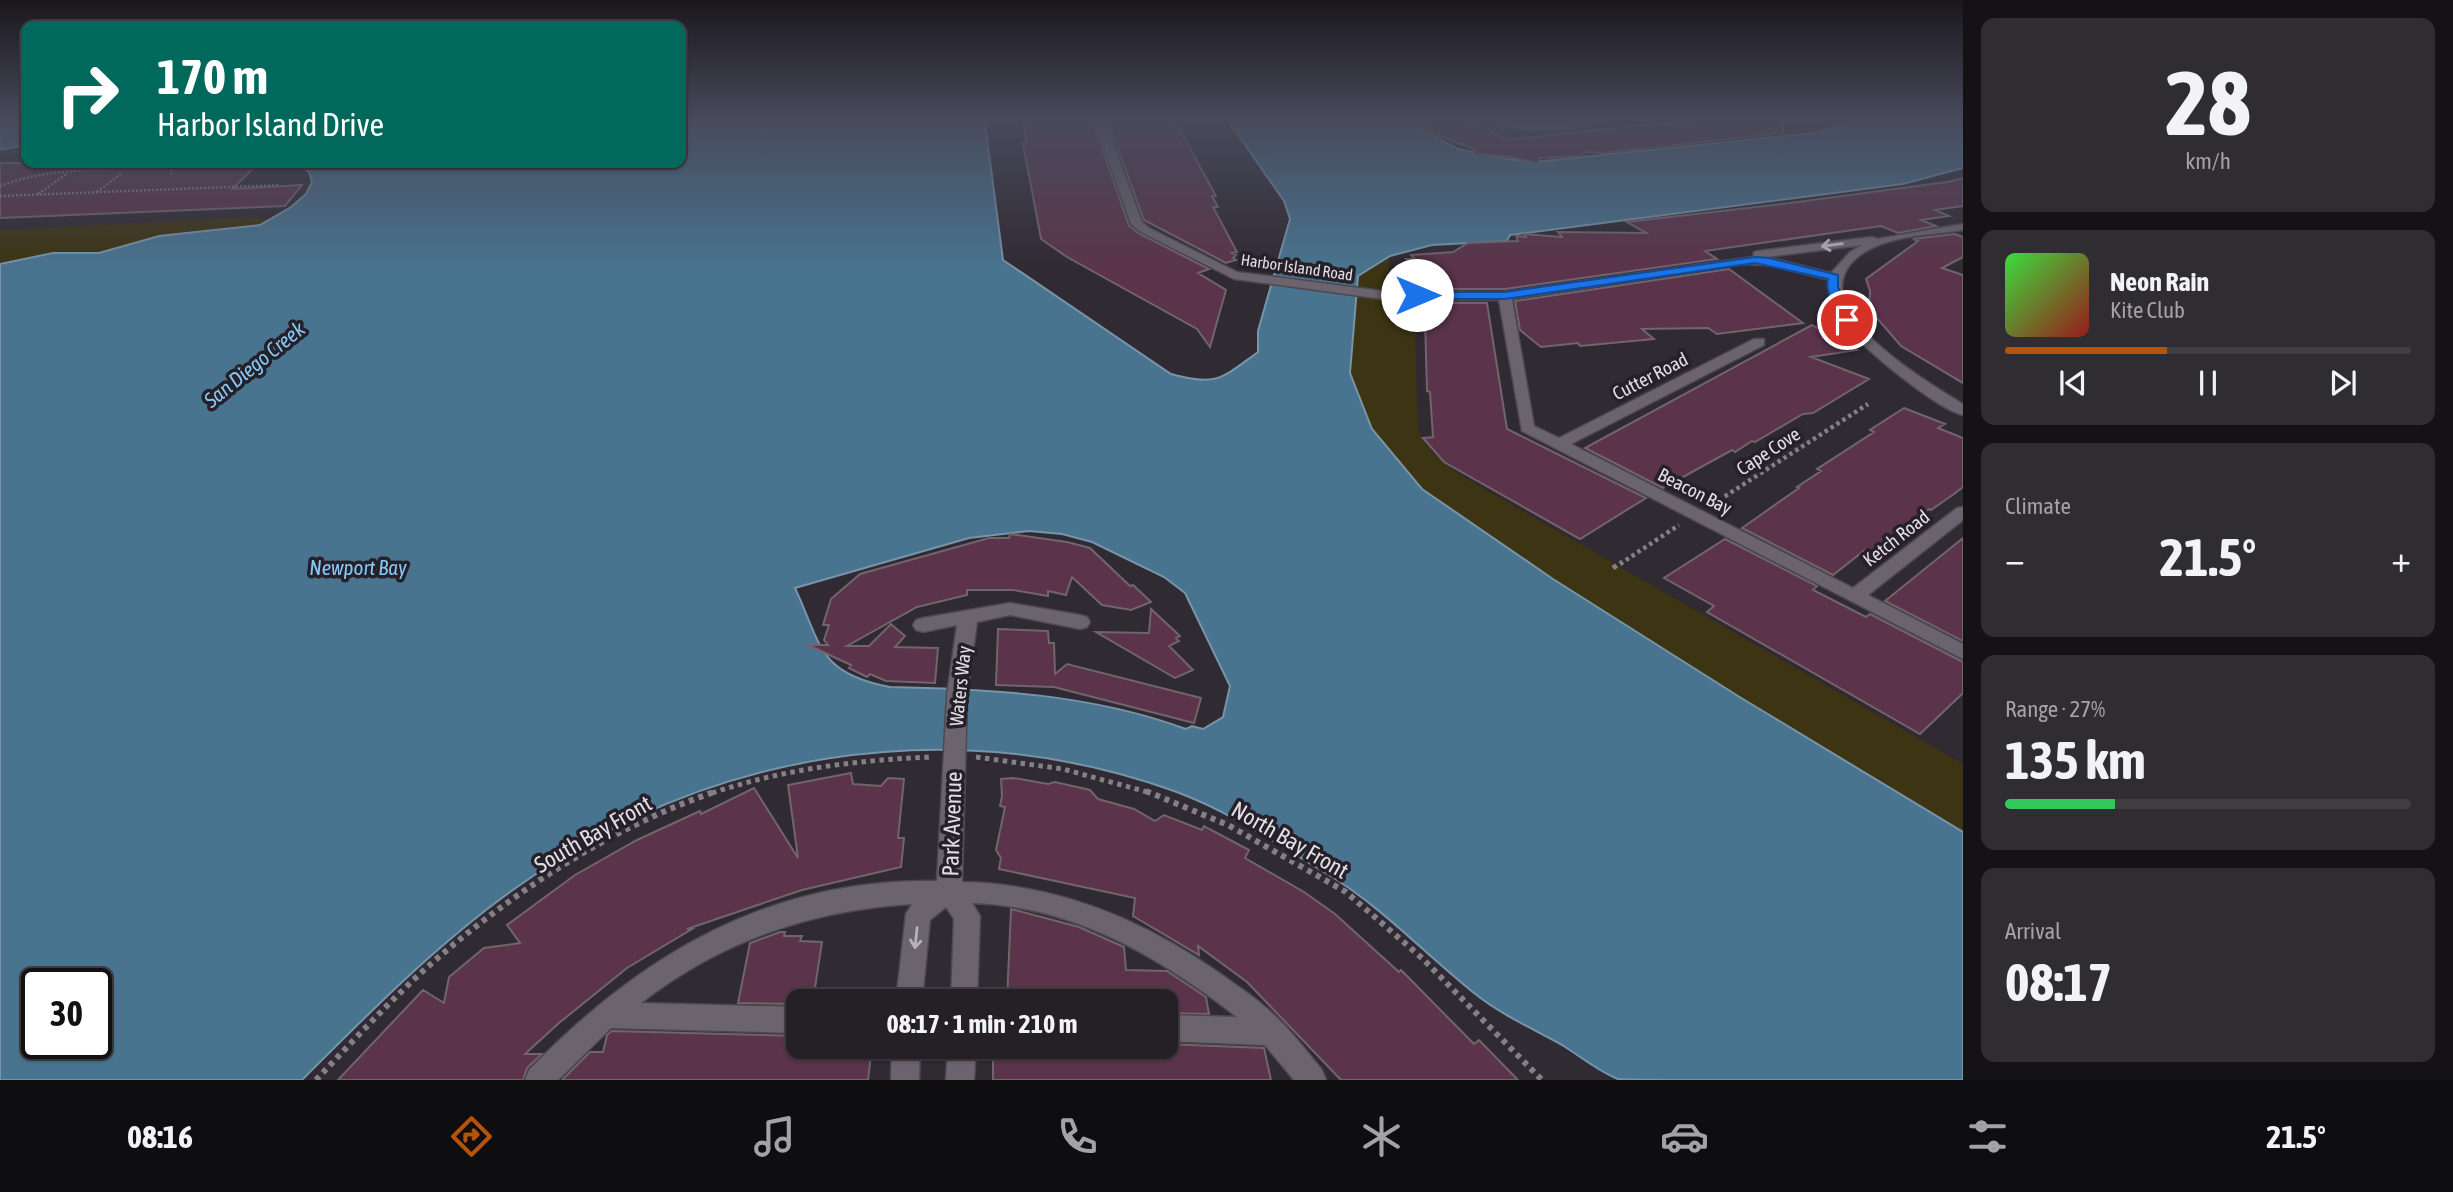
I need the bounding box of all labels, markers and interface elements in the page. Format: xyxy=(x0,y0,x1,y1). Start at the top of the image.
text: 170 m xyxy=(157,48,268,104)
icon: right xyxy=(42,49,133,140)
text: 28 xyxy=(2165,50,2251,154)
text: Harbor Island Drive xyxy=(157,106,384,143)
text: km/h xyxy=(2185,148,2231,174)
one-way arrow xyxy=(1822,238,1844,251)
street label: Harbor Island Road xyxy=(1240,250,1354,284)
position arrow xyxy=(1380,258,1454,332)
text: Neon Rain xyxy=(2110,267,2209,297)
pin xyxy=(1817,290,1877,350)
text: Kite Club xyxy=(2110,297,2185,323)
icon: arrive xyxy=(1828,301,1866,339)
water label: San Diego Creek xyxy=(198,316,310,412)
street label: Cutter Road xyxy=(1609,348,1691,404)
icon: previous xyxy=(2054,364,2092,402)
icon: pause xyxy=(2189,364,2227,402)
icon: next xyxy=(2324,364,2362,402)
street label: Cape Cove xyxy=(1732,422,1804,480)
street label: Beacon Bay xyxy=(1654,463,1736,519)
text: Climate xyxy=(2005,493,2071,519)
street label: Ketch Road xyxy=(1859,505,1933,571)
text: 21.5° xyxy=(2160,527,2256,587)
text: − xyxy=(2005,537,2025,580)
text: + xyxy=(2391,537,2411,580)
water label: Newport Bay xyxy=(309,555,407,579)
street label: Waters Way xyxy=(945,645,975,727)
text: Range · 27% xyxy=(2005,696,2105,722)
text: 135 km xyxy=(2005,730,2146,790)
street label: Park Avenue xyxy=(937,771,967,877)
street label: South Bay Front xyxy=(530,790,656,878)
street label: North Bay Front xyxy=(1227,796,1353,884)
text: Arrival xyxy=(2005,918,2061,944)
one-way arrow xyxy=(909,926,922,949)
text: 08:17 xyxy=(2005,952,2112,1012)
speed limit sign: 30 xyxy=(21,968,112,1059)
text: 08:17 · 1 min · 210 m xyxy=(887,1009,1077,1039)
icon: directions xyxy=(447,1112,496,1161)
icon: music xyxy=(750,1112,799,1161)
icon: phone xyxy=(1053,1112,1102,1161)
icon: climate xyxy=(1357,1112,1406,1161)
icon: car xyxy=(1660,1112,1709,1161)
icon: filters xyxy=(1963,1112,2012,1161)
text: 08:16 xyxy=(127,1118,193,1155)
text: 21.5° xyxy=(2266,1118,2326,1155)

